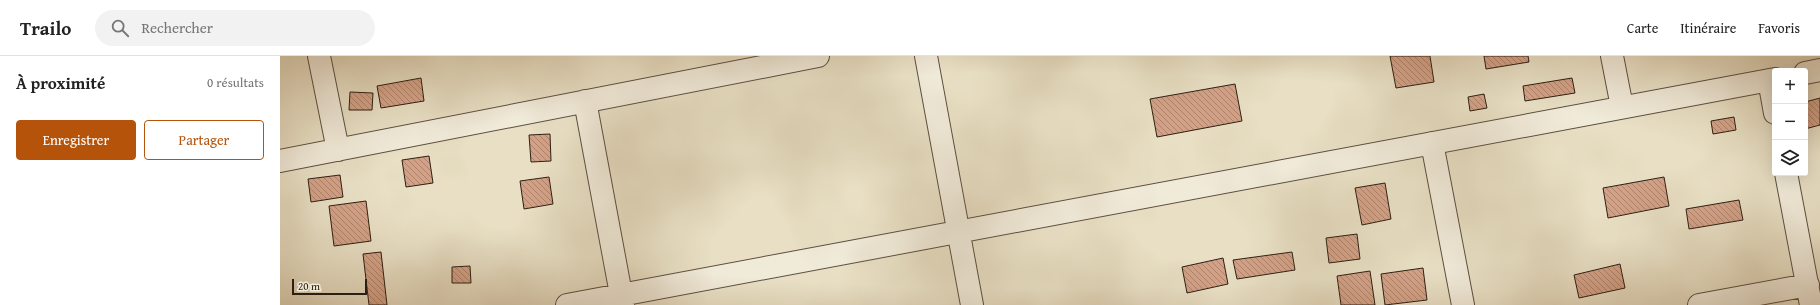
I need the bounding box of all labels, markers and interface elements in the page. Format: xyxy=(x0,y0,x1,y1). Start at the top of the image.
search box xyxy=(95,10,375,46)
text: Trailo xyxy=(20,14,71,42)
icon: search xyxy=(109,17,131,39)
text: Rechercher xyxy=(141,17,213,38)
text: Carte xyxy=(1627,18,1658,38)
text: Itinéraire xyxy=(1680,18,1736,38)
text: Favoris xyxy=(1758,18,1800,38)
map controls xyxy=(1772,68,1808,176)
button: + xyxy=(1772,68,1808,104)
text: À proximité xyxy=(16,70,105,95)
text: 0 résultats xyxy=(207,73,264,92)
button: − xyxy=(1772,104,1808,140)
button: Enregistrer xyxy=(16,120,136,160)
button: Partager xyxy=(144,120,264,160)
button: layers xyxy=(1772,140,1808,176)
scale bar xyxy=(292,277,367,296)
text: 20 m xyxy=(298,278,320,294)

